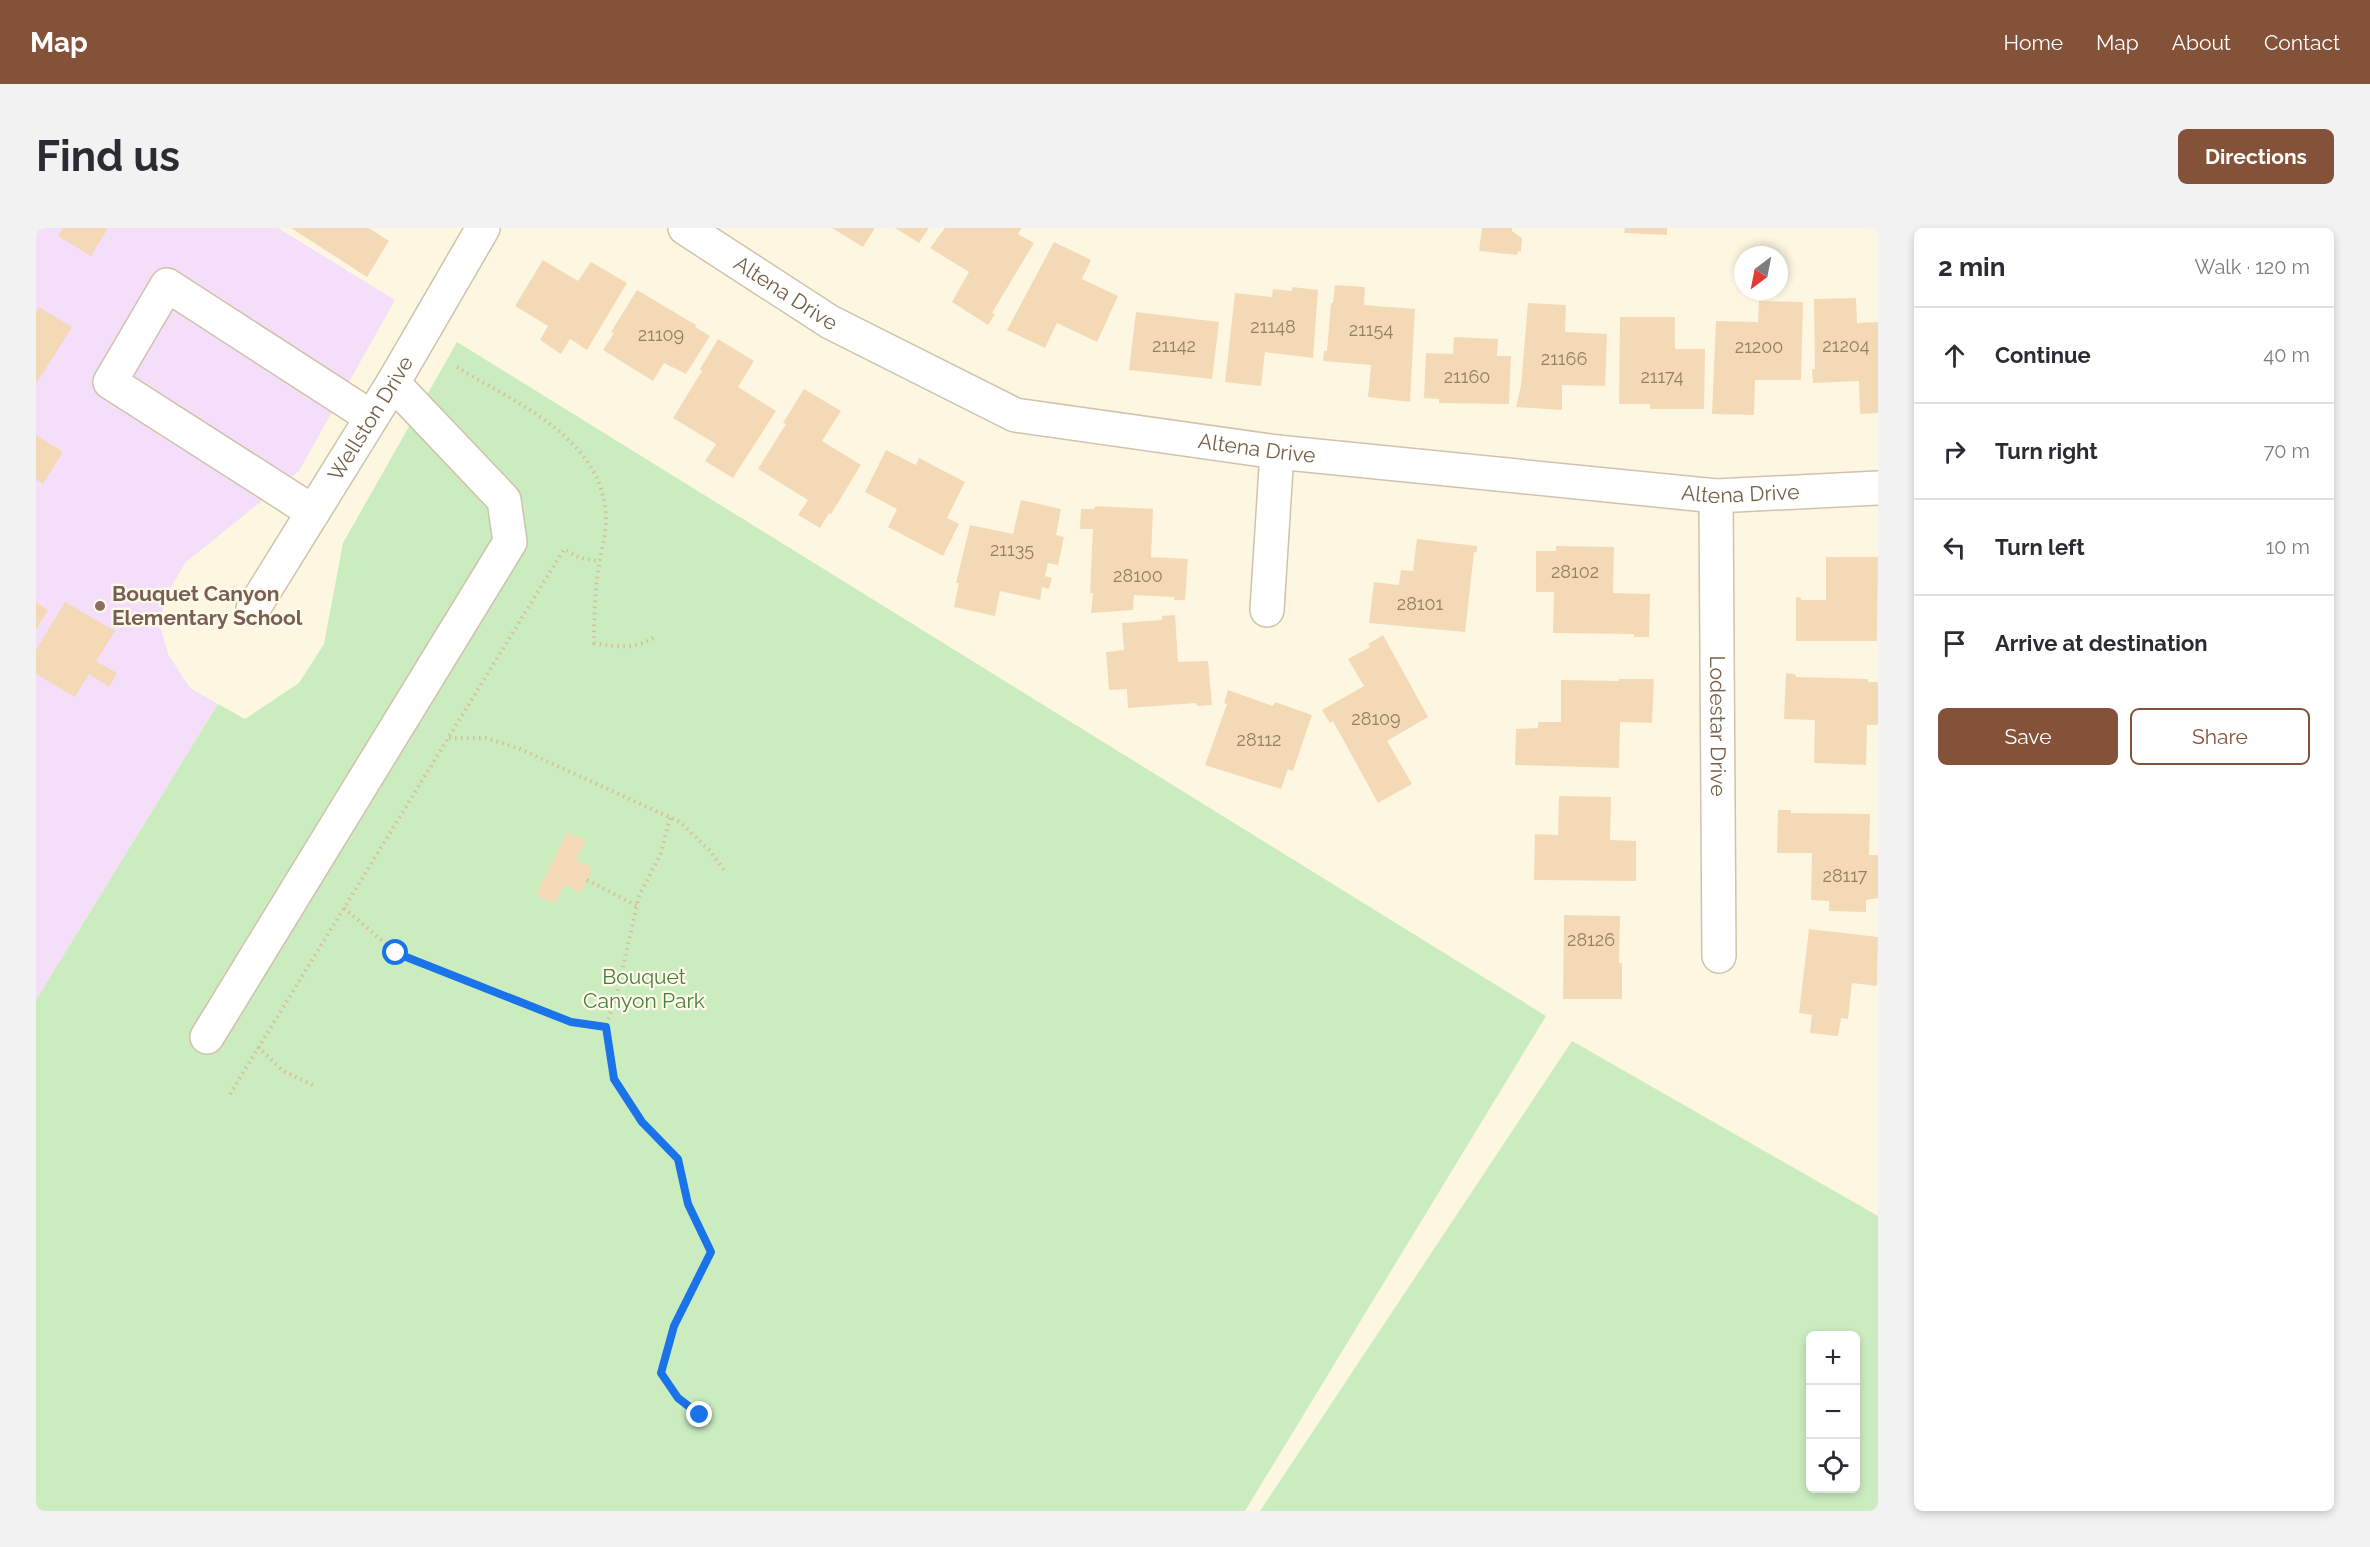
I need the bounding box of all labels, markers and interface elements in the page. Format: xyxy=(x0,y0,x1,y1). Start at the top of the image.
text: Map xyxy=(30,26,88,59)
text: Home xyxy=(2004,30,2063,55)
text: Map xyxy=(2096,30,2139,55)
text: About xyxy=(2172,30,2231,55)
text: Contact xyxy=(2264,30,2340,55)
button: Directions xyxy=(2178,129,2334,184)
text: Find us xyxy=(36,132,180,181)
north arrow xyxy=(1734,246,1788,300)
street label: Altena Drive xyxy=(730,250,842,336)
text: 2 min xyxy=(1938,252,2005,282)
text: Walk · 120 m xyxy=(2195,255,2310,279)
house number: 21148 xyxy=(1250,316,1296,337)
house number: 21154 xyxy=(1349,319,1393,340)
house number: 21109 xyxy=(638,324,684,345)
house number: 21142 xyxy=(1152,335,1196,356)
house number: 21204 xyxy=(1822,335,1870,356)
house number: 21200 xyxy=(1735,336,1783,357)
icon: ahead xyxy=(1938,339,1971,372)
text: Continue xyxy=(1995,342,2091,368)
text: 40 m xyxy=(2263,343,2310,367)
house number: 21166 xyxy=(1541,348,1587,369)
street label: Wellston Drive xyxy=(323,351,418,485)
house number: 21160 xyxy=(1444,366,1490,387)
house number: 21174 xyxy=(1640,366,1684,387)
street label: Altena Drive xyxy=(1196,428,1317,468)
icon: right xyxy=(1938,435,1971,468)
text: Turn right xyxy=(1995,438,2098,464)
text: 70 m xyxy=(2264,439,2310,463)
street label: Altena Drive xyxy=(1680,479,1800,508)
icon: left xyxy=(1938,531,1971,564)
text: Turn left xyxy=(1995,534,2085,560)
text: 10 m xyxy=(2266,535,2310,559)
house number: 21135 xyxy=(990,539,1034,560)
house number: 28102 xyxy=(1551,561,1599,582)
house number: 28100 xyxy=(1113,565,1163,586)
place label: Bouquet Canyon Elementary School xyxy=(112,581,303,630)
house number: 28101 xyxy=(1397,593,1444,614)
marker: Bouquet Canyon Elementary School xyxy=(93,599,107,613)
icon: arrive xyxy=(1938,627,1971,660)
text: Arrive at destination xyxy=(1995,630,2208,656)
street label: Lodestar Drive xyxy=(1705,655,1731,797)
house number: 28109 xyxy=(1351,708,1401,729)
button: Save xyxy=(1938,708,2118,765)
button: Share xyxy=(2130,708,2310,765)
house number: 28112 xyxy=(1237,729,1281,750)
house number: 28117 xyxy=(1823,865,1868,886)
house number: 28126 xyxy=(1567,929,1615,950)
route start xyxy=(382,939,408,965)
park label: Bouquet Canyon Park xyxy=(583,964,705,1013)
map controls xyxy=(1806,1331,1860,1493)
button: + xyxy=(1806,1331,1860,1385)
button: − xyxy=(1806,1385,1860,1439)
route end xyxy=(686,1401,712,1427)
button: locate xyxy=(1806,1439,1860,1493)

